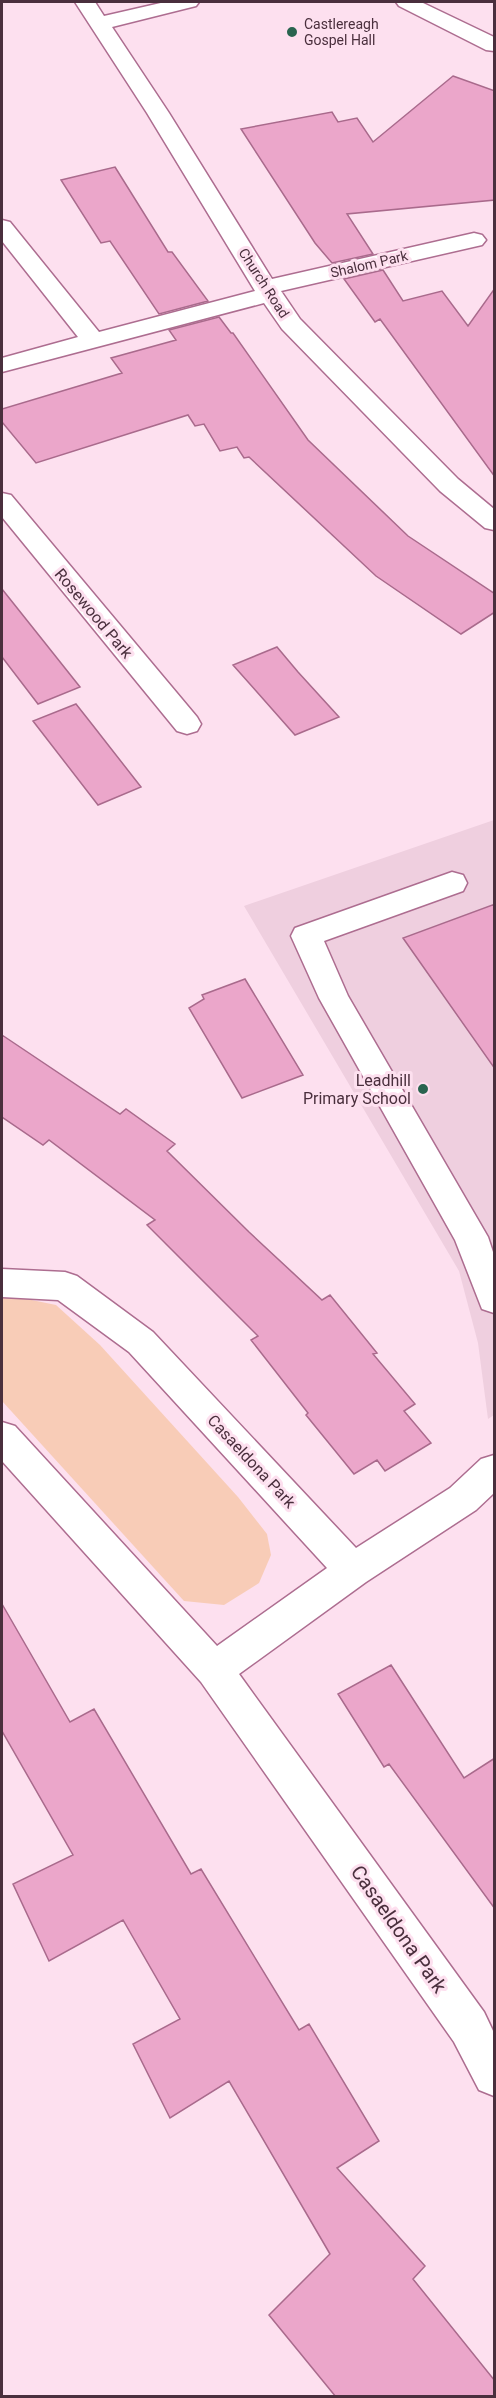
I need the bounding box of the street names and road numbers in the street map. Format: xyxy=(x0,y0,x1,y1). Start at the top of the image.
street label: Church Road xyxy=(236,245,292,321)
street label: Shalom Park xyxy=(329,247,410,281)
street label: Rosewood Park xyxy=(51,565,137,663)
street label: Casaeldona Park xyxy=(204,1411,300,1512)
street label: Casaeldona Park xyxy=(346,1860,452,1998)

